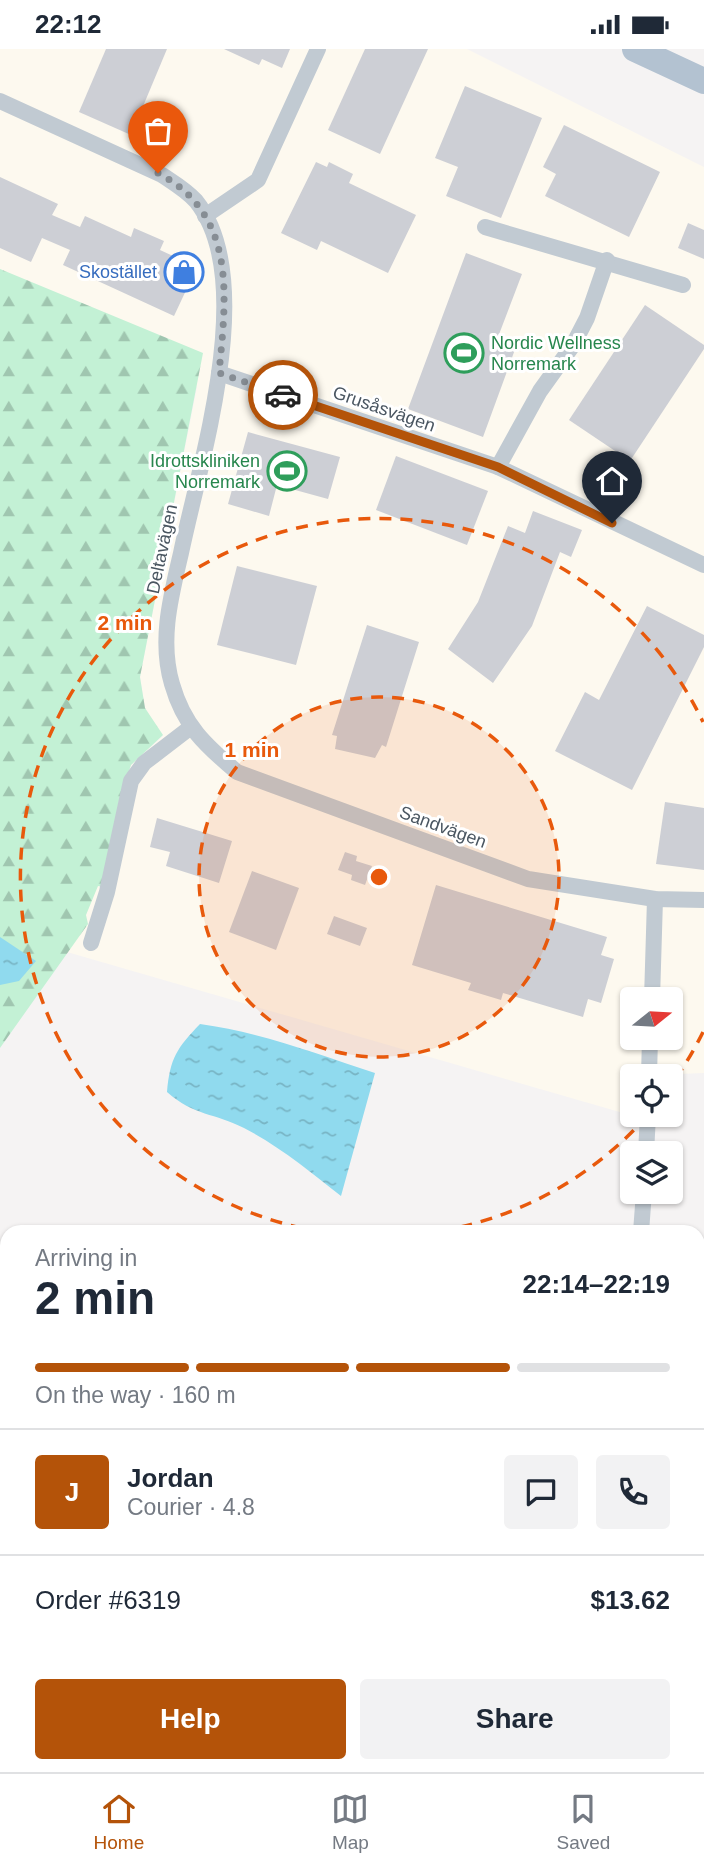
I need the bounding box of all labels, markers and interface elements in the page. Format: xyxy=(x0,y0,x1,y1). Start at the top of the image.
text: 22:12 xyxy=(35,9,102,39)
pin xyxy=(128,101,188,173)
icon: bag xyxy=(139,112,177,150)
shop icon: Skostället xyxy=(163,251,205,293)
place label: Skostället xyxy=(79,262,157,282)
sports icon: Nordic Wellness Norremark xyxy=(443,332,485,374)
place label: Nordic Wellness Norremark xyxy=(491,333,621,374)
courier xyxy=(248,360,318,430)
icon: car xyxy=(264,376,302,414)
street label: Grusåsvägen xyxy=(330,382,438,436)
sports icon: Idrottskliniken Norremark xyxy=(266,450,308,492)
place label: Idrottskliniken Norremark xyxy=(150,451,261,492)
pin xyxy=(582,451,642,523)
icon: home xyxy=(593,462,631,500)
street label: Deltavägen xyxy=(143,502,181,596)
text: 2 min xyxy=(98,611,152,634)
text: 1 min xyxy=(225,738,279,761)
street label: Sandvägen xyxy=(397,802,489,852)
centre of rings xyxy=(367,865,391,889)
north arrow xyxy=(620,987,682,1050)
map controls xyxy=(620,987,683,1204)
button: locate xyxy=(620,1064,683,1127)
button: layers xyxy=(620,1141,683,1204)
text: Arriving in xyxy=(35,1245,137,1271)
text: 22:14–22:19 xyxy=(523,1269,670,1299)
text: 2 min xyxy=(35,1272,155,1324)
text: On the way · 160 m xyxy=(35,1382,236,1408)
button: chat xyxy=(504,1455,578,1529)
button: phone xyxy=(596,1455,670,1529)
text: Jordan xyxy=(127,1463,214,1493)
text: J xyxy=(65,1477,79,1507)
text: Courier · 4.8 xyxy=(127,1494,255,1520)
text: Order #6319 xyxy=(35,1585,181,1615)
text: $13.62 xyxy=(590,1585,670,1615)
button: Help xyxy=(35,1679,346,1759)
button: Share xyxy=(360,1679,670,1759)
tab: Home xyxy=(94,1790,144,1854)
tab: Map xyxy=(331,1790,369,1854)
tab: Saved xyxy=(557,1790,610,1854)

